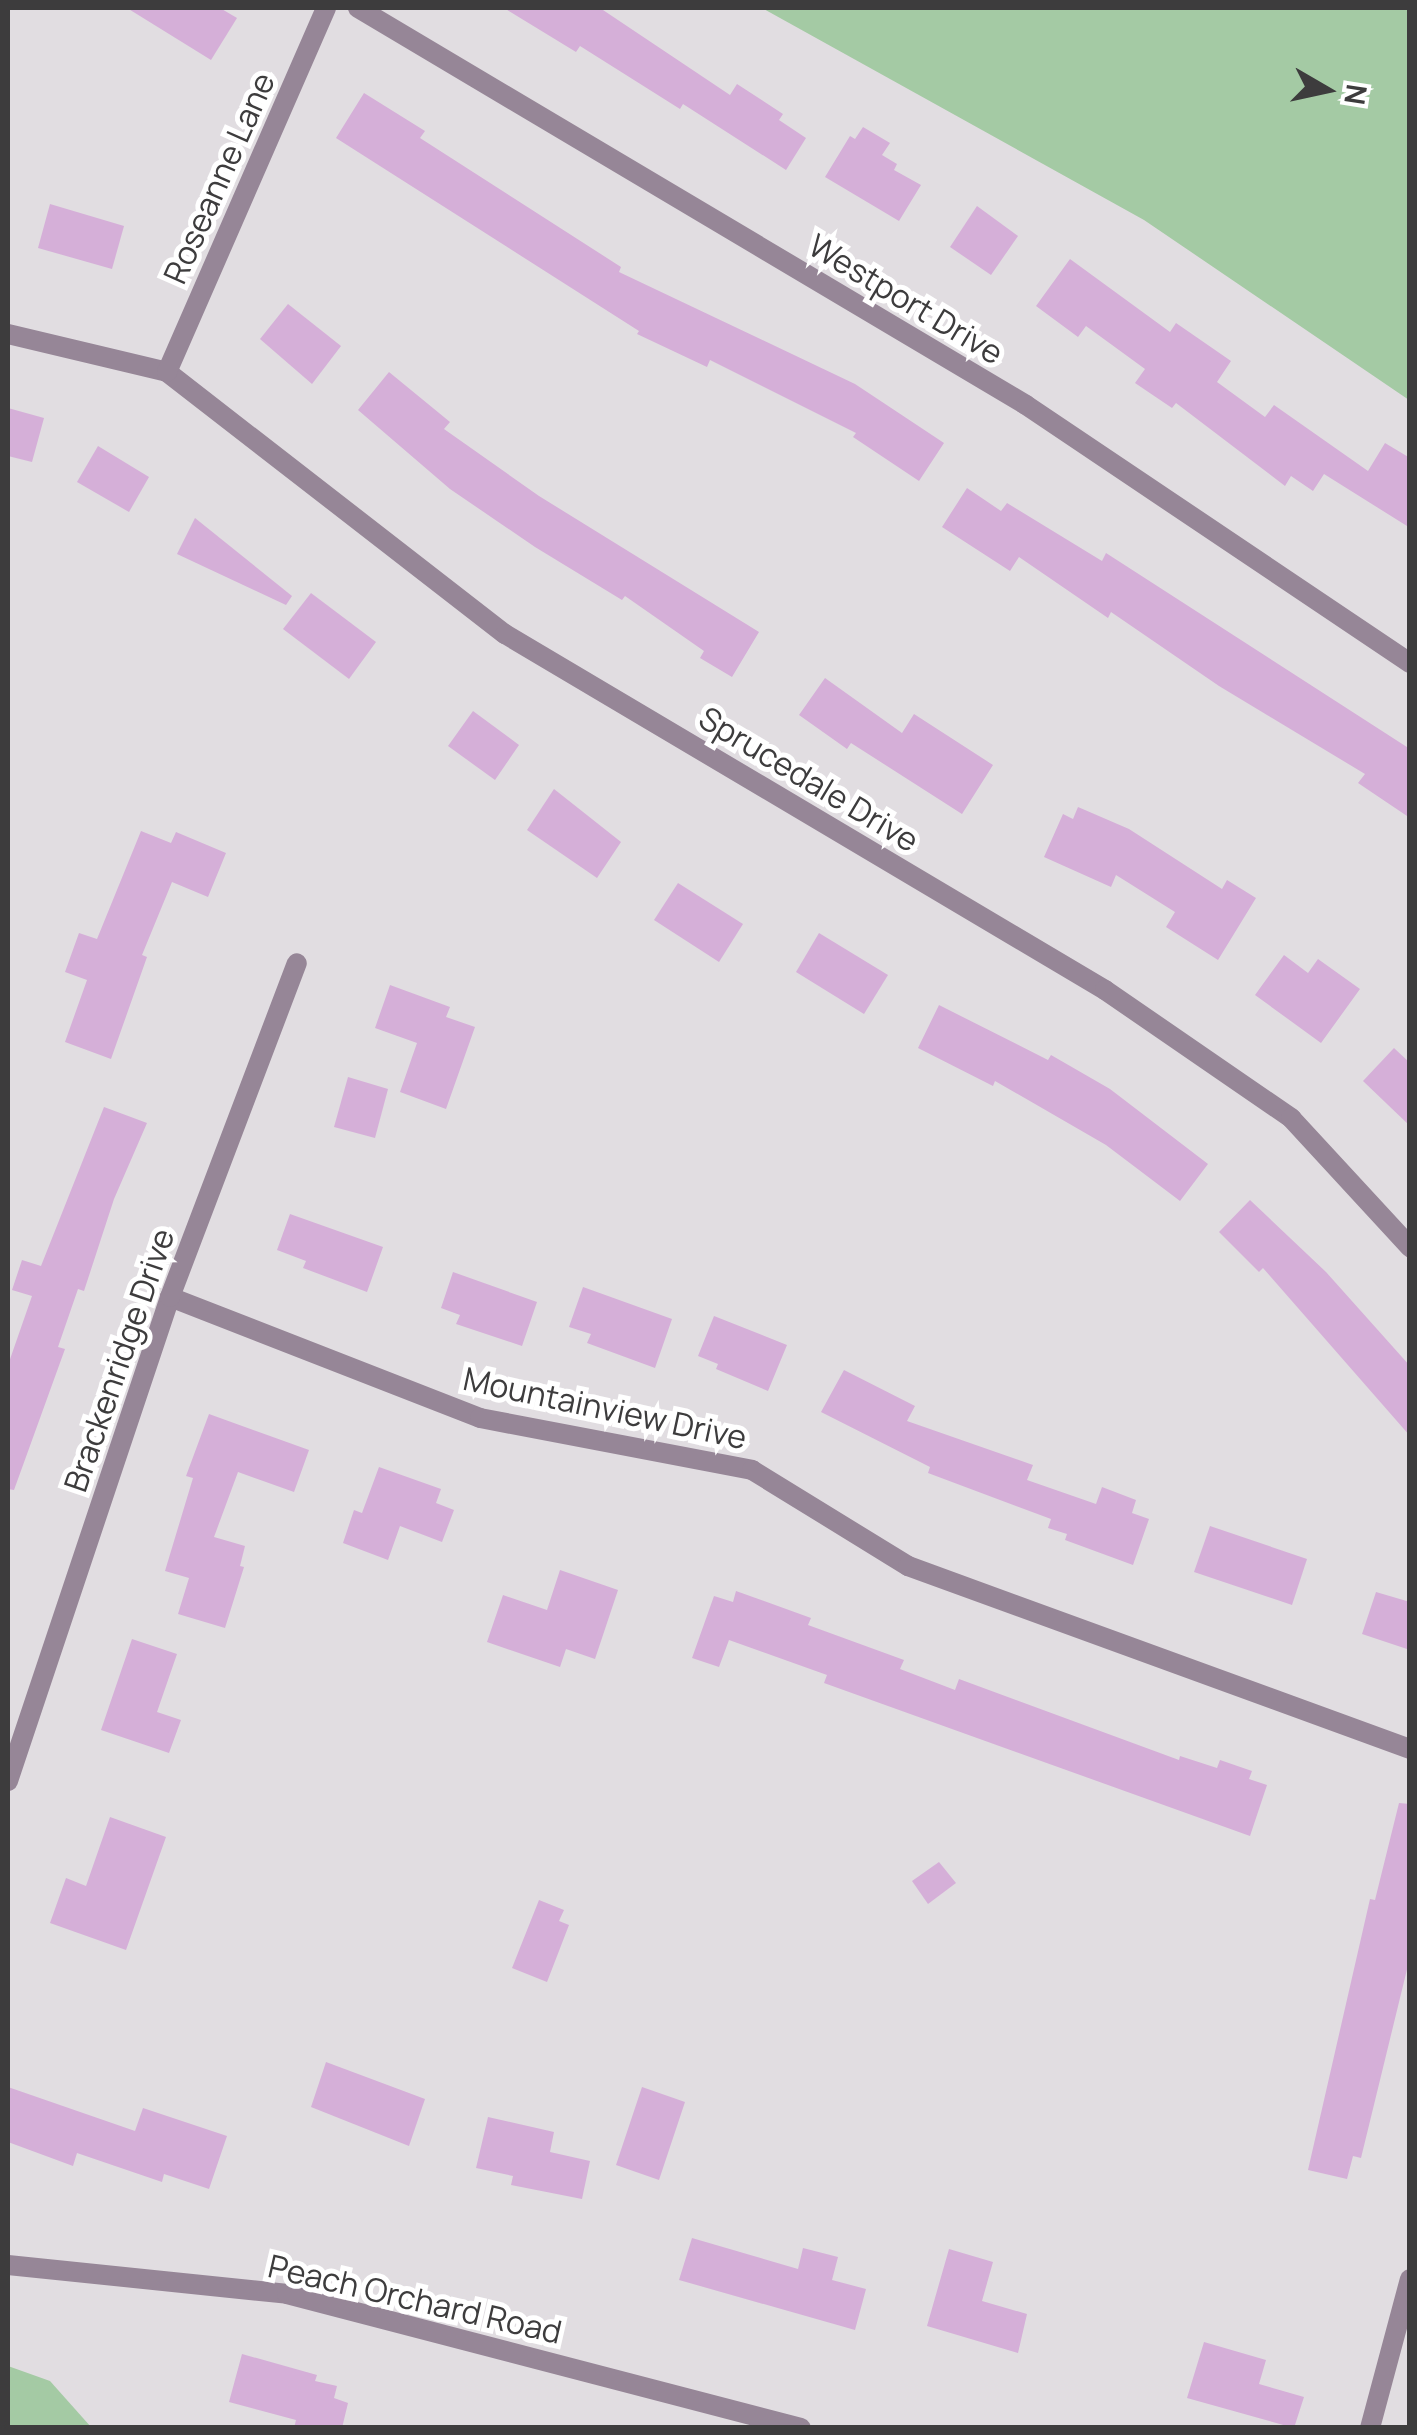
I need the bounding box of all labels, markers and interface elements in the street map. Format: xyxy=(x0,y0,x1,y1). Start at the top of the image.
north arrow xyxy=(1277,40,1377,140)
street label: Roseanne Lane xyxy=(155,67,283,289)
text: N xyxy=(1336,82,1377,108)
street label: Westport Drive xyxy=(802,226,1010,372)
street label: Sprucedale Drive xyxy=(692,698,926,860)
street label: Brackenridge Drive xyxy=(56,1223,182,1497)
street label: Mountainview Drive xyxy=(460,1359,750,1457)
street label: Peach Orchard Road xyxy=(265,2247,565,2351)

